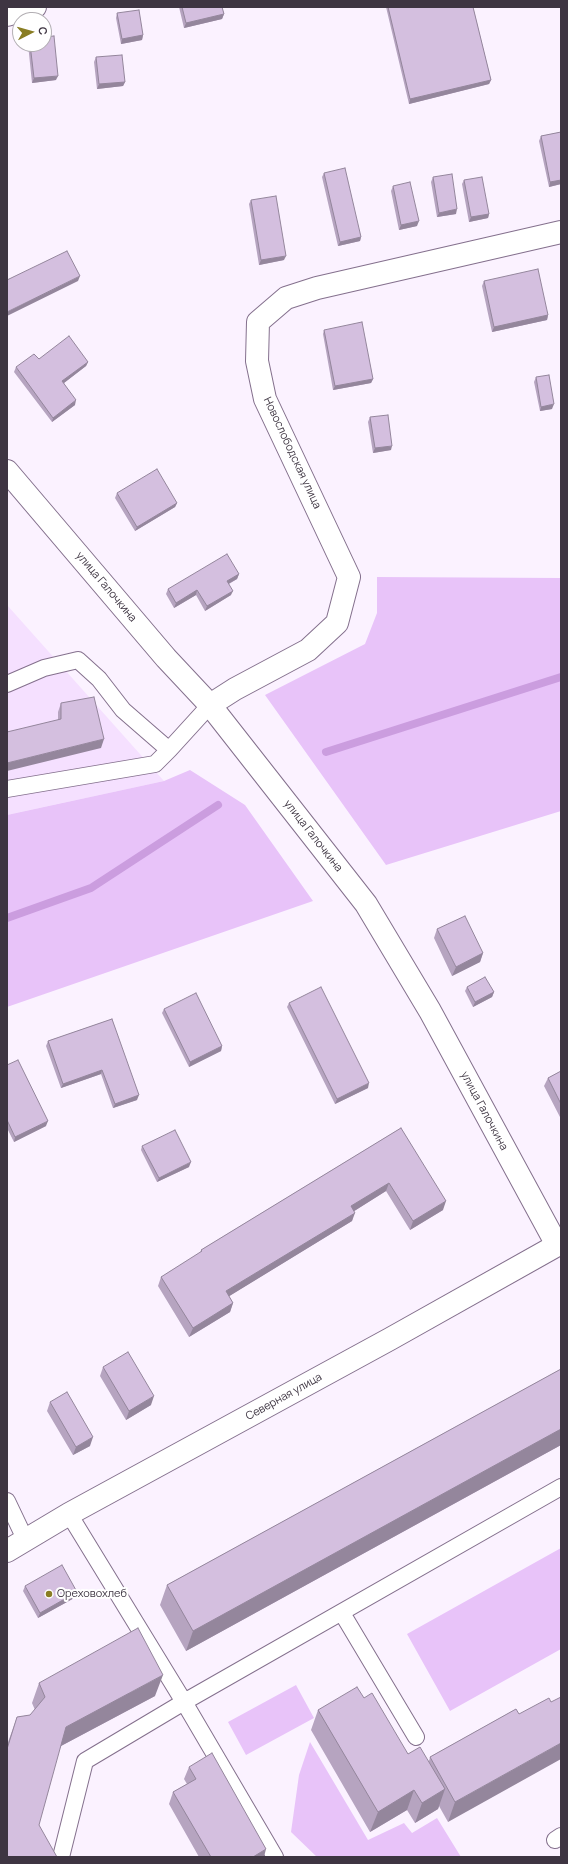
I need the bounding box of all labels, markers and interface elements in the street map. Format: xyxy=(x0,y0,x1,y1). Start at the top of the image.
north arrow xyxy=(12,12,52,52)
text: С xyxy=(36,26,51,36)
street label: Новослободская улица xyxy=(260,395,324,511)
street label: улица Галочкина xyxy=(73,549,139,625)
street label: улица Галочкина xyxy=(281,797,345,875)
street label: улица Галочкина xyxy=(458,1069,510,1153)
street label: Северная улица xyxy=(244,1371,324,1423)
place label: Ореховохлеб xyxy=(57,1587,127,1601)
marker: Ореховохлеб xyxy=(44,1589,54,1599)

